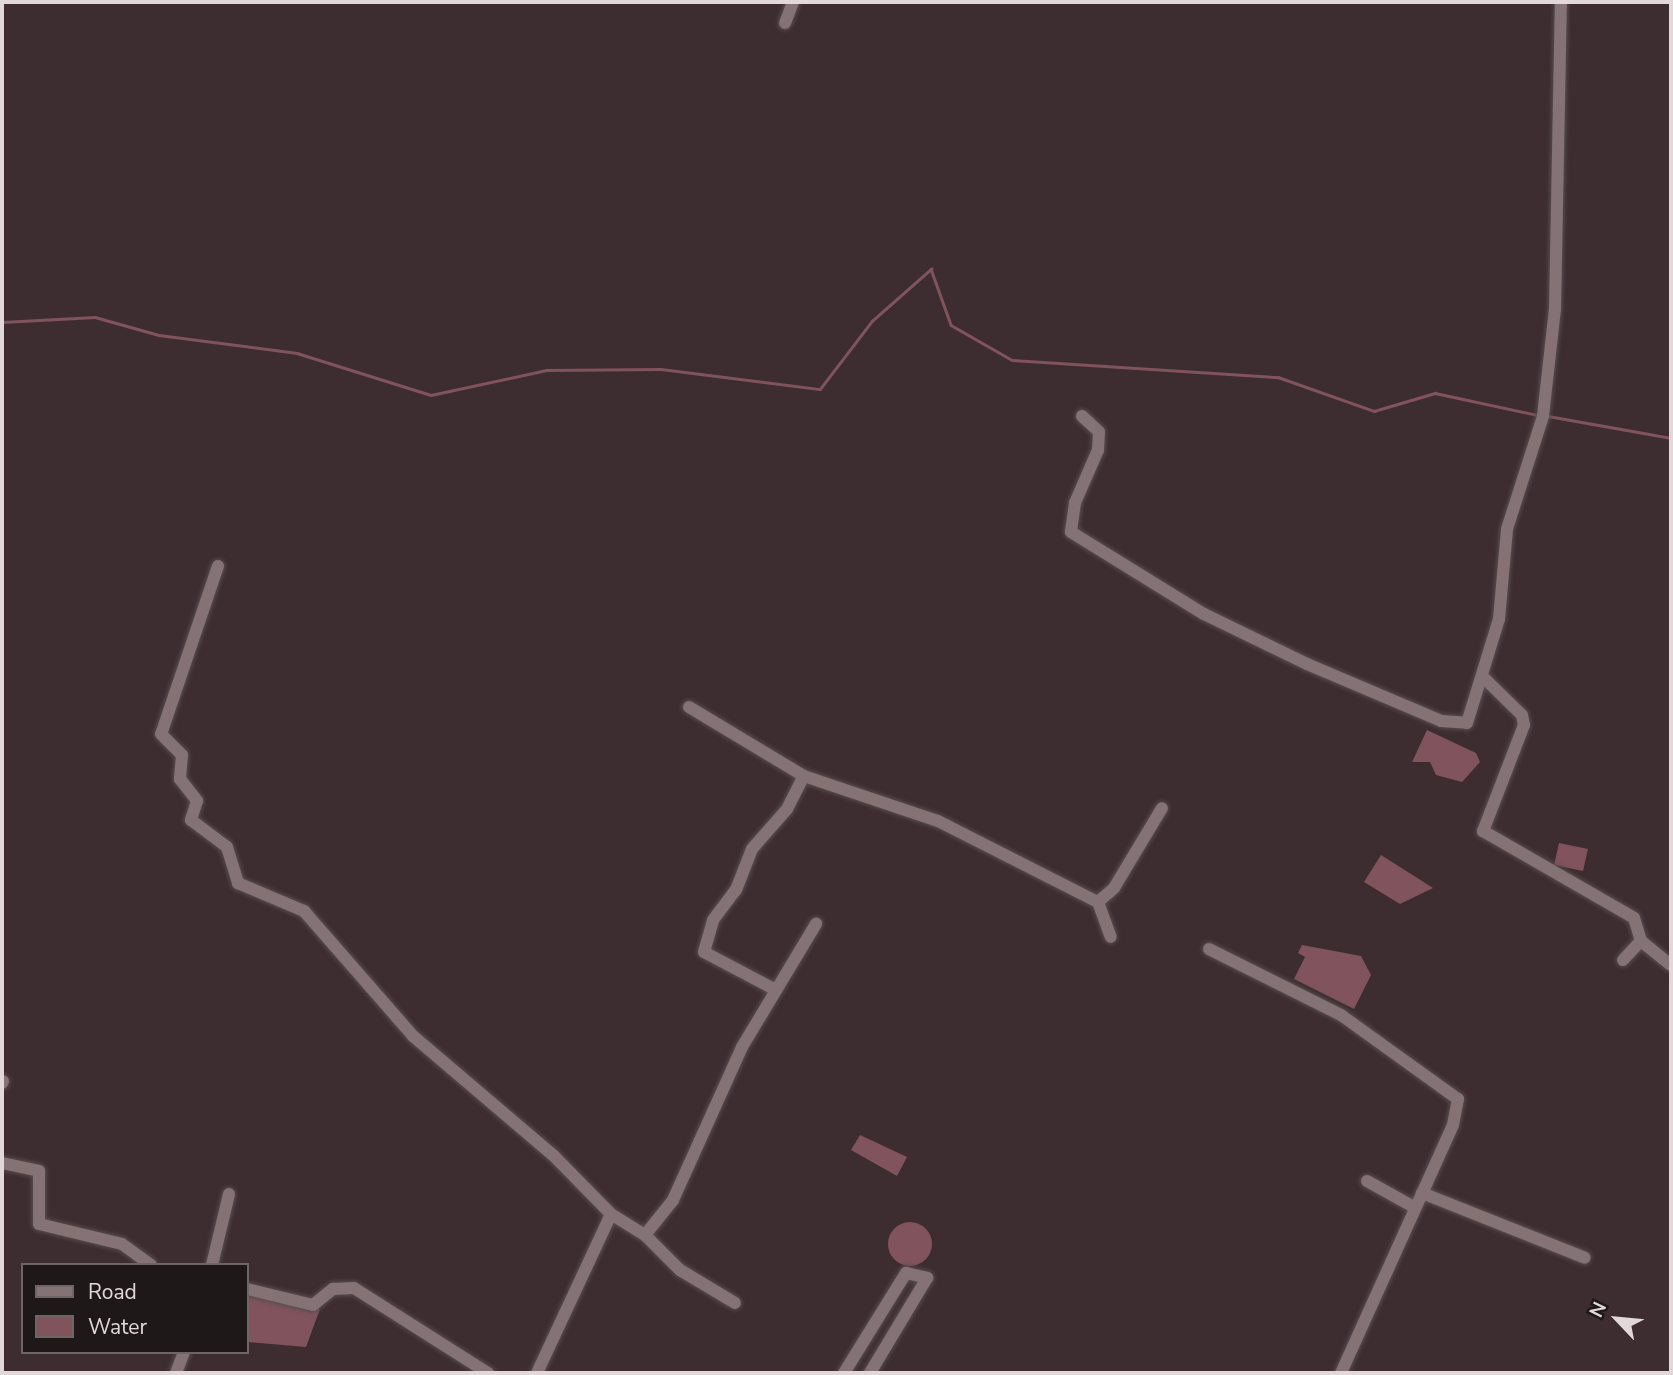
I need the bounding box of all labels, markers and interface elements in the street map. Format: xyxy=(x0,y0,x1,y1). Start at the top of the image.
legend xyxy=(21,1263,248,1354)
text: Road xyxy=(88,1278,137,1306)
north arrow xyxy=(1582,1284,1652,1354)
text: N xyxy=(1583,1298,1613,1322)
text: Water xyxy=(88,1313,147,1341)

